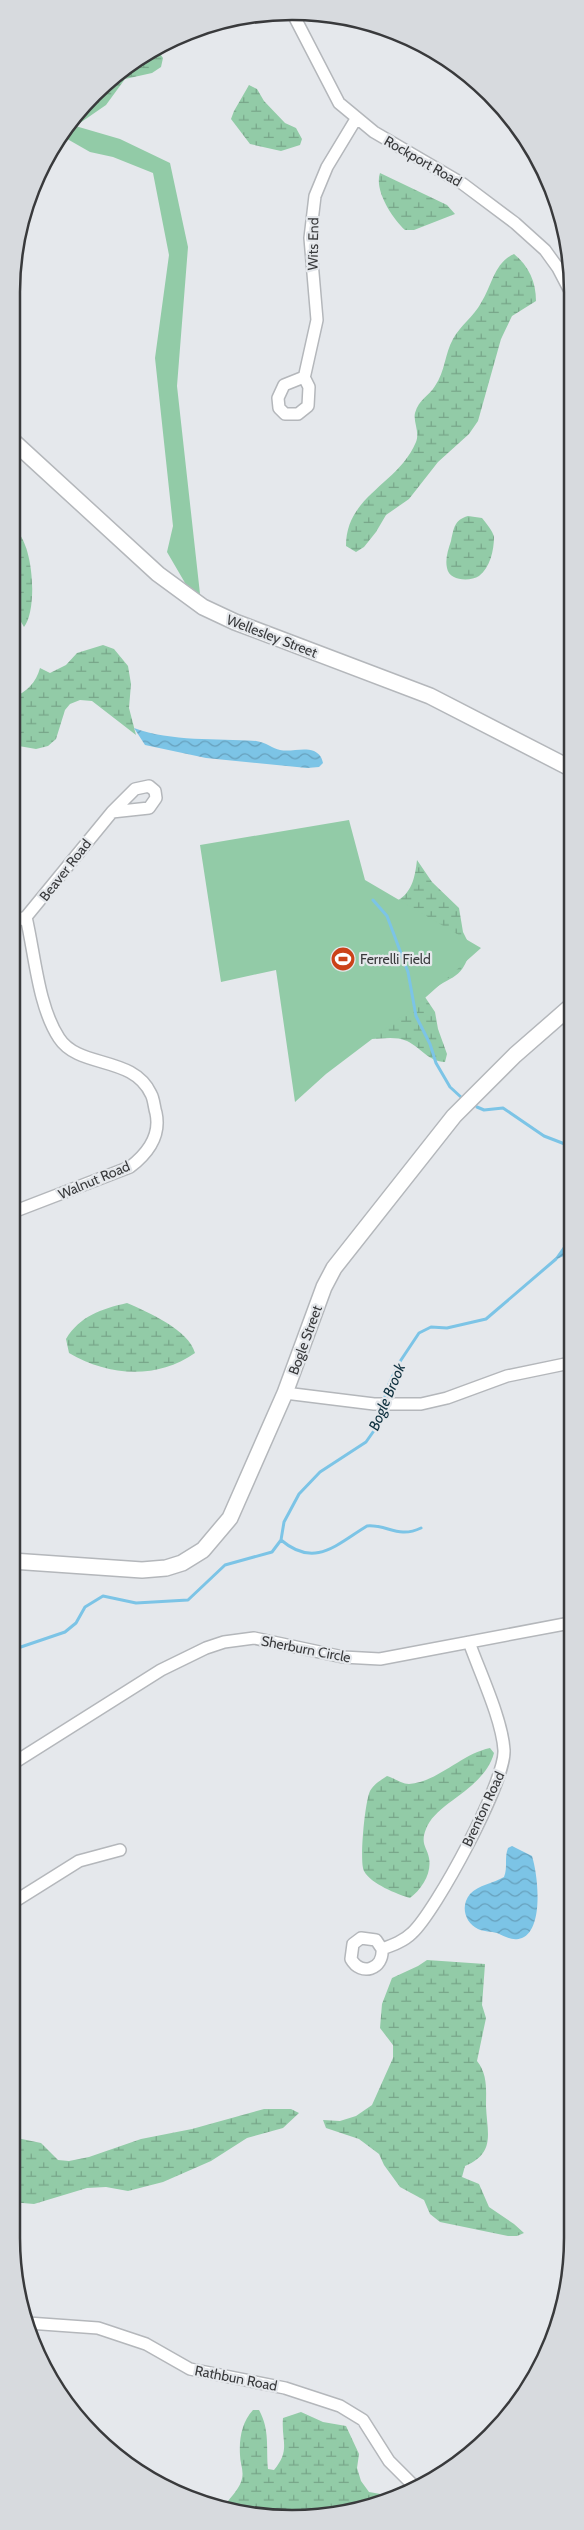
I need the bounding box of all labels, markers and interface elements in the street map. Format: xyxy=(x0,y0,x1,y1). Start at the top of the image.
street label: Rockport Road xyxy=(381,132,465,190)
street label: Wits End xyxy=(304,217,322,271)
street label: Wellesley Street xyxy=(224,610,320,662)
street label: Beaver Road xyxy=(35,835,95,905)
sports icon: Ferrelli Field xyxy=(330,946,356,972)
place label: Ferrelli Field xyxy=(360,950,431,968)
street label: Walnut Road xyxy=(55,1157,133,1203)
street label: Bogle Street xyxy=(284,1303,326,1377)
water label: Bogle Brook xyxy=(365,1360,409,1433)
street label: Sherburn Circle xyxy=(260,1632,352,1666)
street label: Brenton Road xyxy=(458,1768,508,1850)
street label: Rathbun Road xyxy=(193,2361,279,2395)

